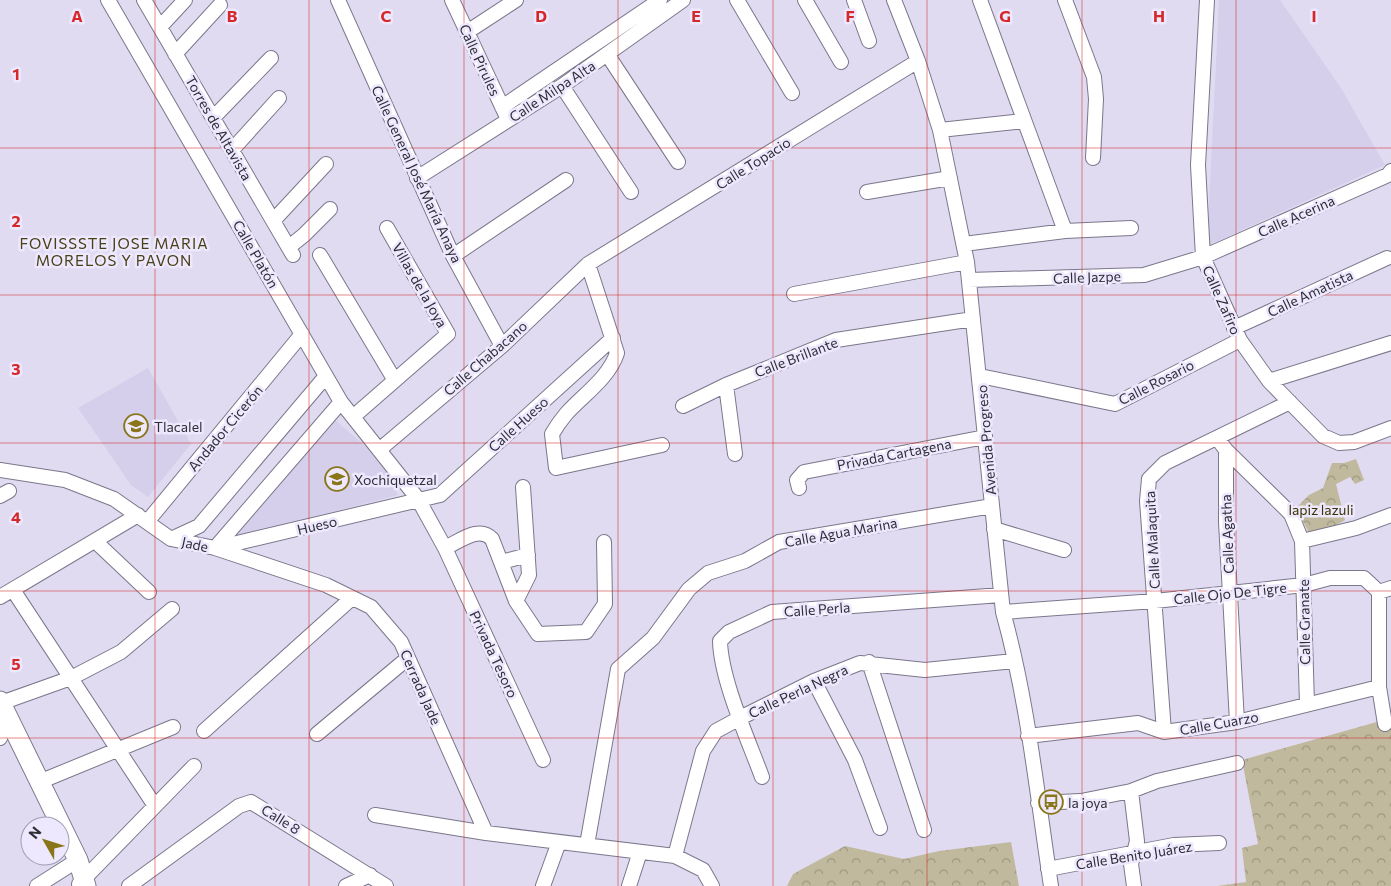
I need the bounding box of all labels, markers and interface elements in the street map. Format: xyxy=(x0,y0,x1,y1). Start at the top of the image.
text: A xyxy=(71,6,83,25)
text: B xyxy=(227,6,238,25)
text: C xyxy=(381,6,392,25)
text: D xyxy=(535,6,547,25)
text: E xyxy=(691,6,701,25)
text: F xyxy=(845,6,855,25)
text: G xyxy=(999,6,1011,25)
text: H xyxy=(1153,6,1165,25)
text: I xyxy=(1311,6,1317,25)
street label: Calle Pirules xyxy=(456,21,504,99)
street label: Calle Milpa Alta xyxy=(506,57,598,125)
text: 1 xyxy=(12,64,20,83)
street label: Torres de Altavista xyxy=(182,73,256,183)
street label: Calle General José María Anaya xyxy=(368,83,466,265)
street label: Calle Topacio xyxy=(713,133,793,193)
street label: Calle Acerina xyxy=(1255,192,1337,240)
text: 2 xyxy=(11,211,21,230)
street label: Calle Platón xyxy=(230,217,282,291)
district label: FOVISSSTE JOSE MARIA MORELOS Y PAVON xyxy=(19,234,209,269)
street label: Villas de la Joya xyxy=(389,240,451,330)
street label: Calle Zafiro xyxy=(1199,263,1245,337)
street label: Calle Amatista xyxy=(1265,266,1355,320)
street label: Calle Jazpe xyxy=(1053,267,1121,287)
street label: Calle Chabacano xyxy=(440,317,530,399)
street label: Calle Brillante xyxy=(752,333,840,381)
street label: Calle Rosario xyxy=(1115,356,1197,408)
text: 3 xyxy=(11,359,21,378)
street label: Andador Cicerón xyxy=(184,382,266,474)
street label: Avenida Progreso xyxy=(973,384,999,496)
street label: Calle Hueso xyxy=(485,393,551,455)
school or university icon: Tlacalel xyxy=(123,413,149,439)
place label: Tlacalel xyxy=(154,418,203,435)
street label: Privada Cartagena xyxy=(835,435,953,473)
school or university icon: Xochiquetzal xyxy=(324,466,350,492)
place label: Xochiquetzal xyxy=(354,471,437,488)
street label: Calle Malaquita xyxy=(1141,491,1163,589)
street label: Calle Agatha xyxy=(1217,494,1237,574)
park label: lapiz lazuli xyxy=(1288,501,1354,518)
text: 4 xyxy=(11,507,21,526)
street label: Hueso xyxy=(295,512,339,538)
street label: Calle Agua Marina xyxy=(783,514,899,550)
street label: Jade xyxy=(180,533,210,555)
street label: Calle Ojo De Tigre xyxy=(1173,579,1287,607)
street label: Calle Granate xyxy=(1295,579,1313,665)
street label: Calle Perla xyxy=(783,598,851,620)
street label: Privada Tesoro xyxy=(466,608,522,700)
street label: Cerrada Jade xyxy=(397,647,445,727)
text: 5 xyxy=(11,654,21,673)
street label: Calle Perla Negra xyxy=(746,661,850,721)
street label: Calle Cuarzo xyxy=(1178,708,1260,738)
bus stop icon: la joya xyxy=(1038,789,1064,815)
place label: la joya xyxy=(1068,794,1108,811)
street label: Calle 8 xyxy=(258,801,304,837)
north arrow xyxy=(20,816,70,866)
text: N xyxy=(25,823,44,842)
street label: Calle Benito Juárez xyxy=(1075,837,1193,873)

